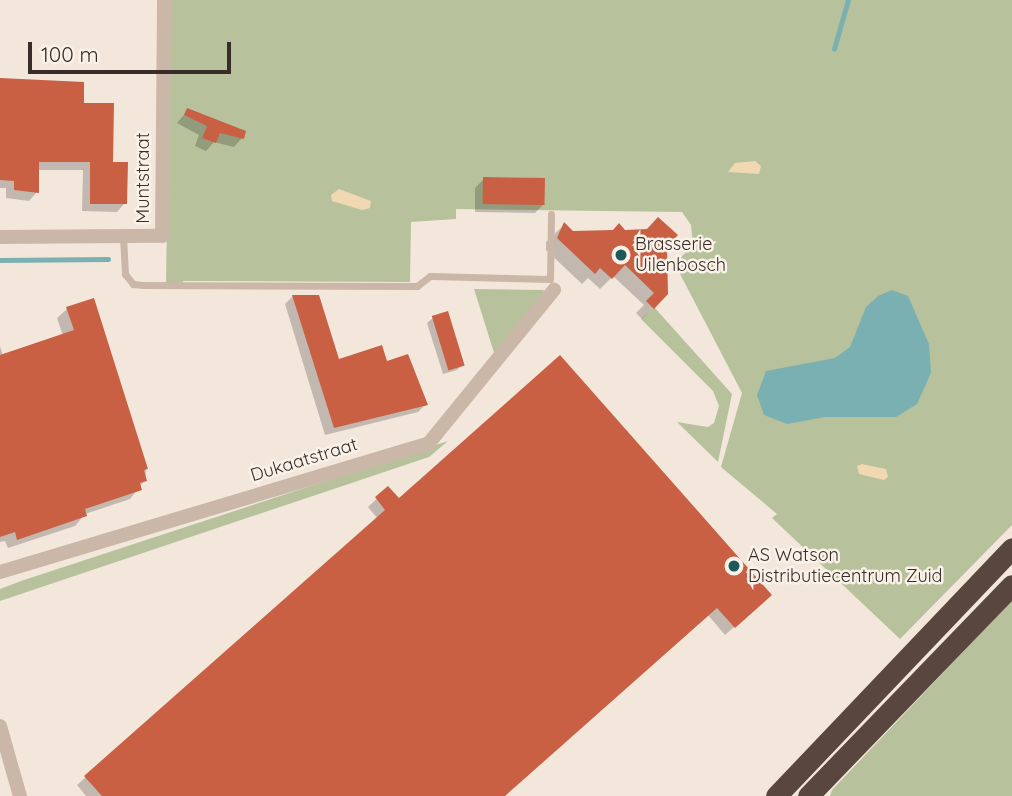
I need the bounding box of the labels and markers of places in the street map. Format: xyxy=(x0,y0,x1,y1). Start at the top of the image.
place label: Brasserie Uilenbosch xyxy=(635,234,726,276)
marker: Brasserie Uilenbosch xyxy=(613,247,629,263)
place label: AS Watson Distributiecentrum Zuid xyxy=(748,545,942,588)
marker: AS Watson Distributiecentrum Zuid xyxy=(726,558,742,574)

